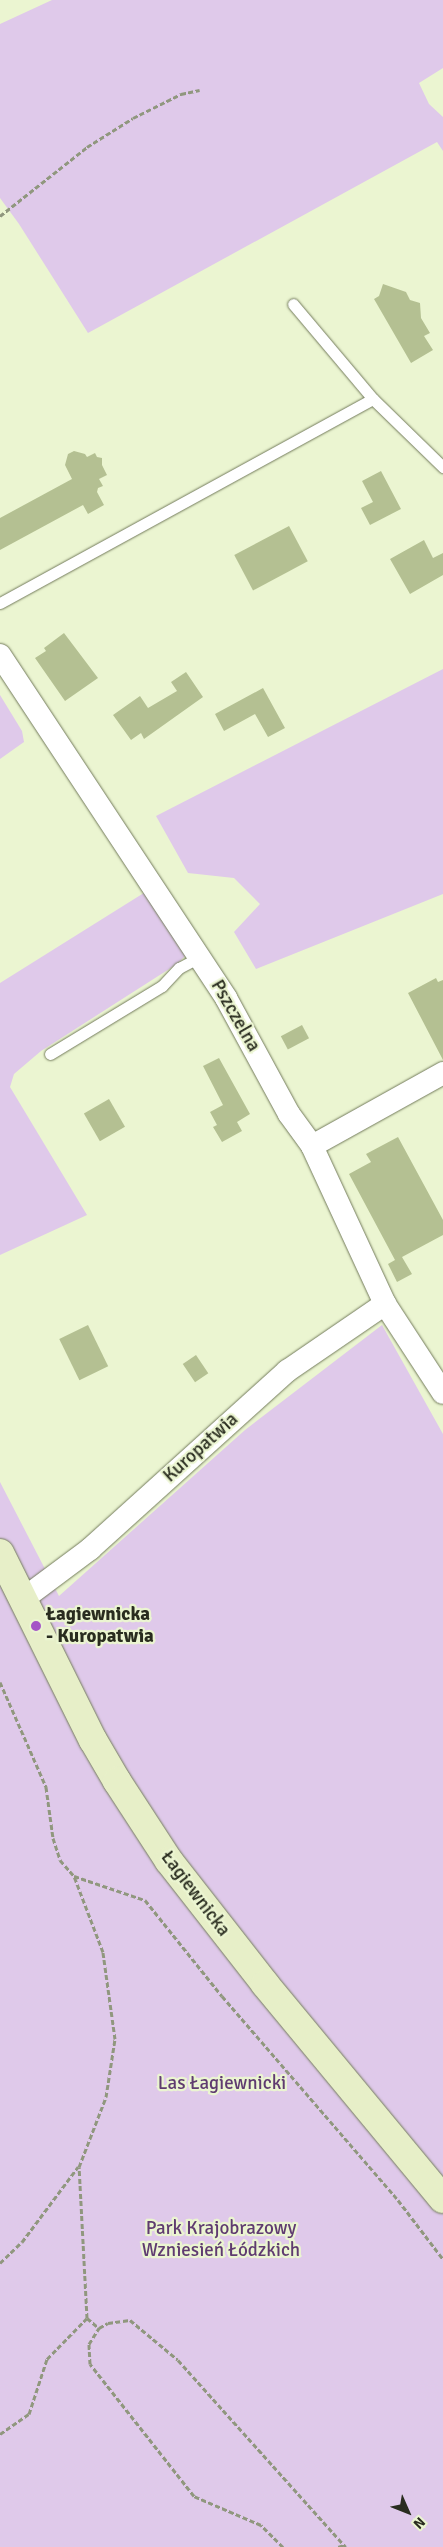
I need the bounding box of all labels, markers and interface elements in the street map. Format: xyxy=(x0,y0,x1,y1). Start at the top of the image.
street label: Pszczelna xyxy=(205,976,265,1056)
street label: Kuropatwia xyxy=(159,1408,243,1488)
place label: Łagiewnicka - Kuropatwia xyxy=(46,1604,154,1648)
marker: Łagiewnicka - Kuropatwia xyxy=(30,1620,42,1632)
street label: Łagiewnicka xyxy=(155,1847,235,1941)
park label: Las Łagiewnicki xyxy=(158,2073,286,2095)
park label: Park Krajobrazowy Wzniesień Łódzkich xyxy=(142,2218,300,2262)
north arrow xyxy=(383,2487,433,2537)
text: N xyxy=(410,2513,429,2532)

